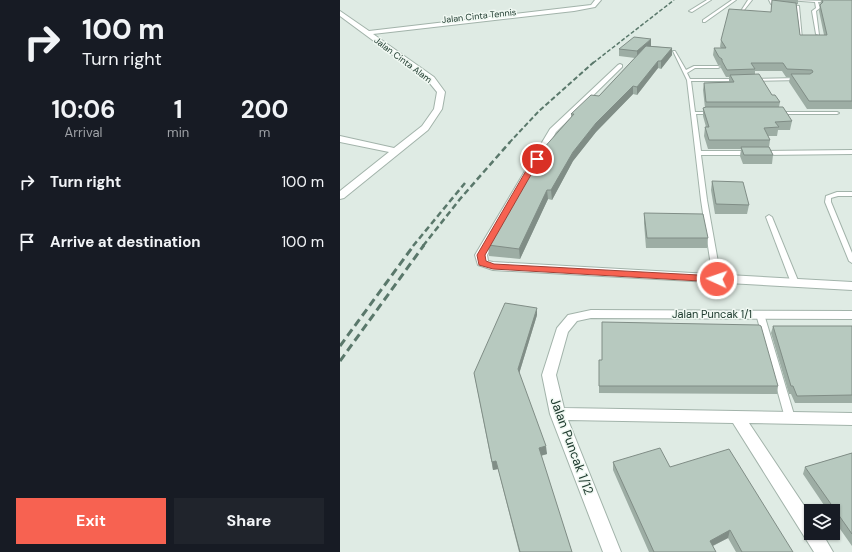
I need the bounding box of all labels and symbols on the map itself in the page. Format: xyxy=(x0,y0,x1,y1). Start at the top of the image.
street label: Jalan Cinta Tennis xyxy=(441,6,517,26)
street label: Jalan Cinta Alam xyxy=(372,34,434,86)
pin xyxy=(520,142,554,176)
position arrow xyxy=(696,258,738,300)
street label: Jalan Puncak 1/1 xyxy=(672,307,752,321)
street label: Jalan Puncak 1/12 xyxy=(547,395,597,497)

